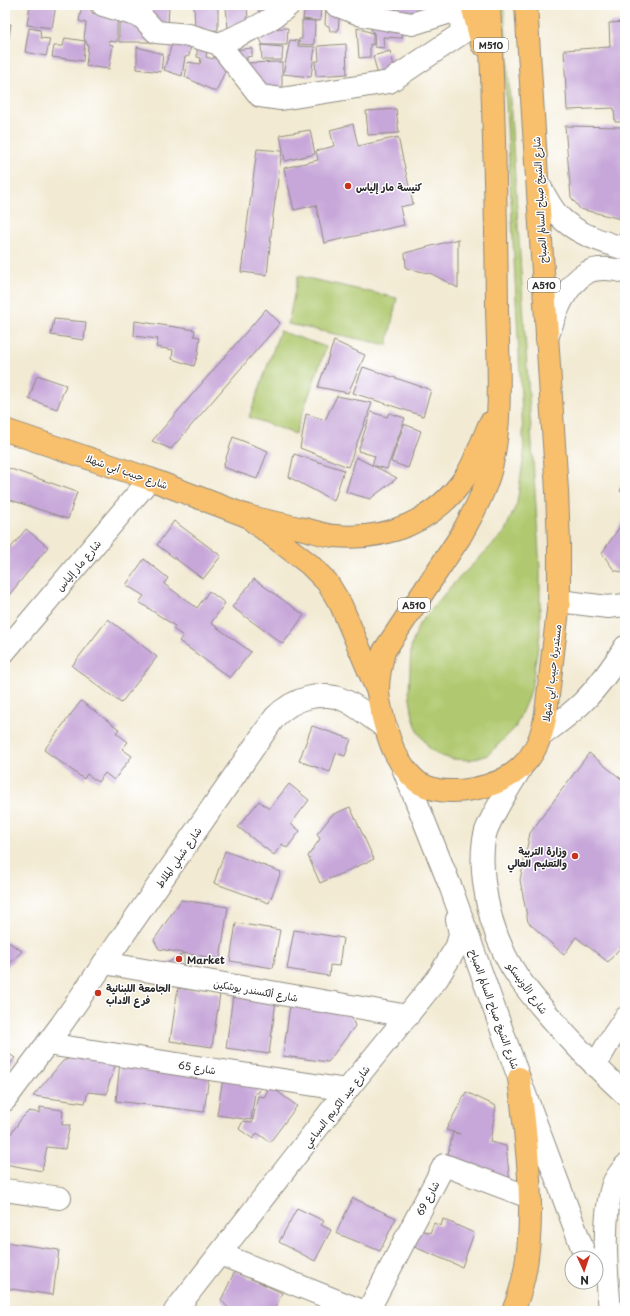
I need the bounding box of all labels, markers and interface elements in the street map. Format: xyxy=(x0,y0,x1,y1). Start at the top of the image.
road number: M510 xyxy=(474,38,508,52)
street label: شارع الشيخ صباح السالم الصباح xyxy=(528,136,551,264)
place label: كنيسة مار إلياس xyxy=(356,179,423,195)
marker: كنيسة مار إلياس xyxy=(343,181,353,191)
road number: A510 xyxy=(528,278,560,292)
street label: شارع حبيب أبي شهلا xyxy=(83,450,170,495)
street label: شارع مار إلياس xyxy=(52,536,105,595)
road number: A510 xyxy=(398,598,430,612)
street label: مستديرة حبيب ابي شهلا xyxy=(538,623,567,723)
street label: شارع شبلي الملاط xyxy=(151,823,207,892)
place label: وزارة التربية والتعليم العالي xyxy=(507,843,567,873)
marker: وزارة التربية والتعليم العالي xyxy=(570,851,580,861)
street label: شارع الشيخ صباح السالم الصباح xyxy=(465,947,524,1072)
place label: Market xyxy=(187,952,225,967)
marker: Market xyxy=(174,954,184,964)
street label: شارع الأونيسكو xyxy=(503,958,552,1018)
street label: شارع ألكسندر بوشكين xyxy=(212,975,300,1006)
place label: الجامعة اللبنانية فرع الاداب xyxy=(106,980,171,1008)
marker: الجامعة اللبنانية فرع الاداب xyxy=(93,988,103,998)
street label: شارع 65 xyxy=(177,1057,217,1078)
street label: شارع عبد الكريم السباعي xyxy=(299,1061,375,1152)
street label: شارع 69 xyxy=(412,1178,443,1219)
north arrow xyxy=(564,1250,604,1290)
text: N xyxy=(579,1272,589,1289)

